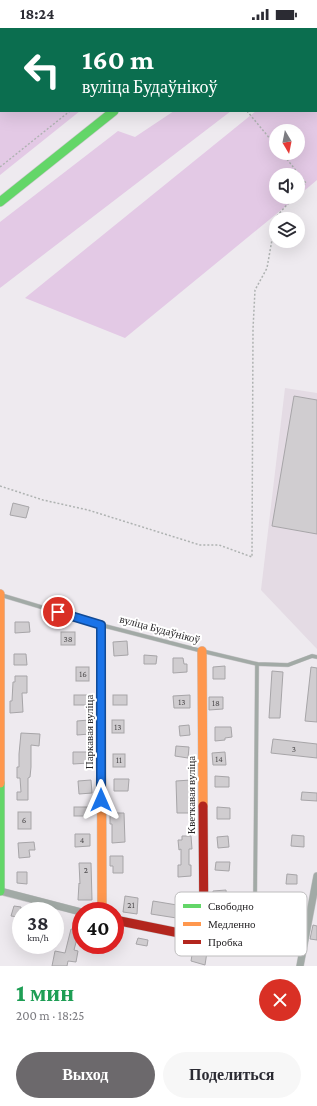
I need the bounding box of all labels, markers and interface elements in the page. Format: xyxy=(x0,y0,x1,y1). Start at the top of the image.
text: 18:24 xyxy=(20,6,54,22)
icon: left xyxy=(16,44,68,96)
text: 160 m xyxy=(82,44,154,75)
text: вуліца Будаўнікоў xyxy=(82,77,217,97)
north arrow xyxy=(269,124,305,160)
map controls xyxy=(269,124,305,248)
button: sound xyxy=(269,168,305,204)
button: layers xyxy=(269,212,305,248)
pin xyxy=(41,595,75,629)
icon: arrive xyxy=(47,601,69,623)
street label: вуліца Будаўнікоў xyxy=(118,612,202,646)
house number: 38 xyxy=(63,634,73,644)
house number: 16 xyxy=(79,669,87,679)
street label: Паркавая вуліца xyxy=(83,695,95,769)
house number: 13 xyxy=(178,697,186,707)
house number: 18 xyxy=(212,698,220,708)
house number: 13 xyxy=(114,722,122,732)
house number: 3 xyxy=(292,744,296,754)
house number: 14 xyxy=(215,754,223,764)
house number: 11 xyxy=(116,755,122,765)
street label: Кветкавая вуліца xyxy=(185,756,197,834)
position arrow xyxy=(80,779,122,821)
house number: 6 xyxy=(22,815,27,825)
house number: 4 xyxy=(80,835,85,845)
house number: 2 xyxy=(84,865,88,875)
legend xyxy=(175,892,307,956)
house number: 21 xyxy=(127,900,135,910)
text: Свободно xyxy=(208,900,254,912)
speed limit sign: 40 xyxy=(72,902,124,954)
text: 38 xyxy=(27,912,49,934)
text: Медленно xyxy=(208,918,256,930)
text: km/h xyxy=(27,932,49,943)
text: Пробка xyxy=(208,936,243,948)
text: 1 мин xyxy=(16,979,74,1006)
button: close xyxy=(259,979,301,1021)
text: 200 m · 18:25 xyxy=(16,1008,84,1023)
button: Выход xyxy=(16,1052,155,1098)
button: Поделиться xyxy=(163,1052,301,1098)

